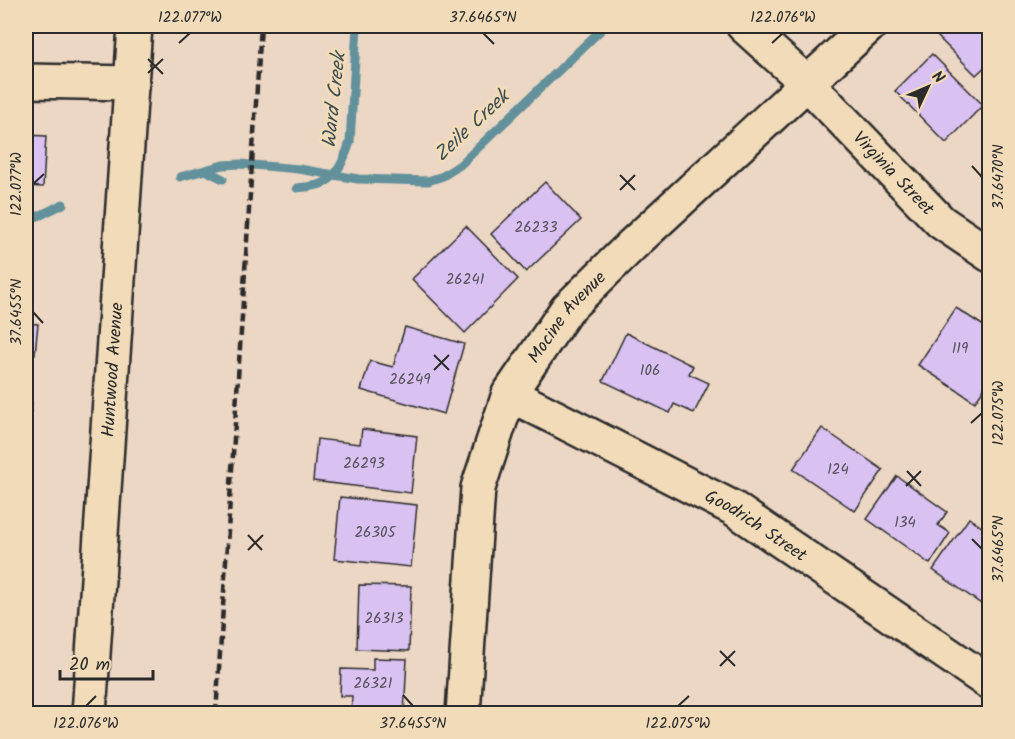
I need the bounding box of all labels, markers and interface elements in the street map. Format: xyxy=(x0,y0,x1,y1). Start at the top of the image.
text: 122.077°W xyxy=(158,6,222,30)
text: 37.6465°N xyxy=(449,6,517,30)
text: 122.076°W xyxy=(750,6,816,30)
water label: Ward Creek xyxy=(314,48,356,149)
north arrow xyxy=(898,57,958,117)
text: N xyxy=(925,65,950,90)
water label: Zeile Creek xyxy=(427,81,520,170)
street label: Virginia Street xyxy=(845,125,941,224)
text: 37.6470°N xyxy=(987,144,1011,210)
text: 122.077°W xyxy=(5,152,29,216)
house number: 26233 xyxy=(515,216,558,240)
street label: Mocine Avenue xyxy=(521,265,614,370)
house number: 26241 xyxy=(446,268,485,292)
text: 37.6455°N xyxy=(5,279,29,346)
street label: Huntwood Avenue xyxy=(95,302,132,438)
house number: 119 xyxy=(952,337,969,361)
house number: 106 xyxy=(640,359,660,383)
house number: 26249 xyxy=(389,368,431,392)
text: 122.075°W xyxy=(987,380,1011,445)
house number: 26293 xyxy=(343,452,385,476)
house number: 124 xyxy=(827,458,849,482)
street label: Goodrich Street xyxy=(699,483,813,571)
house number: 134 xyxy=(894,511,916,535)
text: 37.6465°N xyxy=(987,515,1011,583)
house number: 26305 xyxy=(354,521,397,545)
house number: 26313 xyxy=(365,607,404,631)
scale bar xyxy=(60,643,153,681)
text: 20 m xyxy=(69,651,110,680)
house number: 26321 xyxy=(353,672,393,696)
text: 122.076°W xyxy=(53,712,119,736)
text: 37.6455°N xyxy=(380,712,447,736)
text: 122.075°W xyxy=(646,712,711,736)

